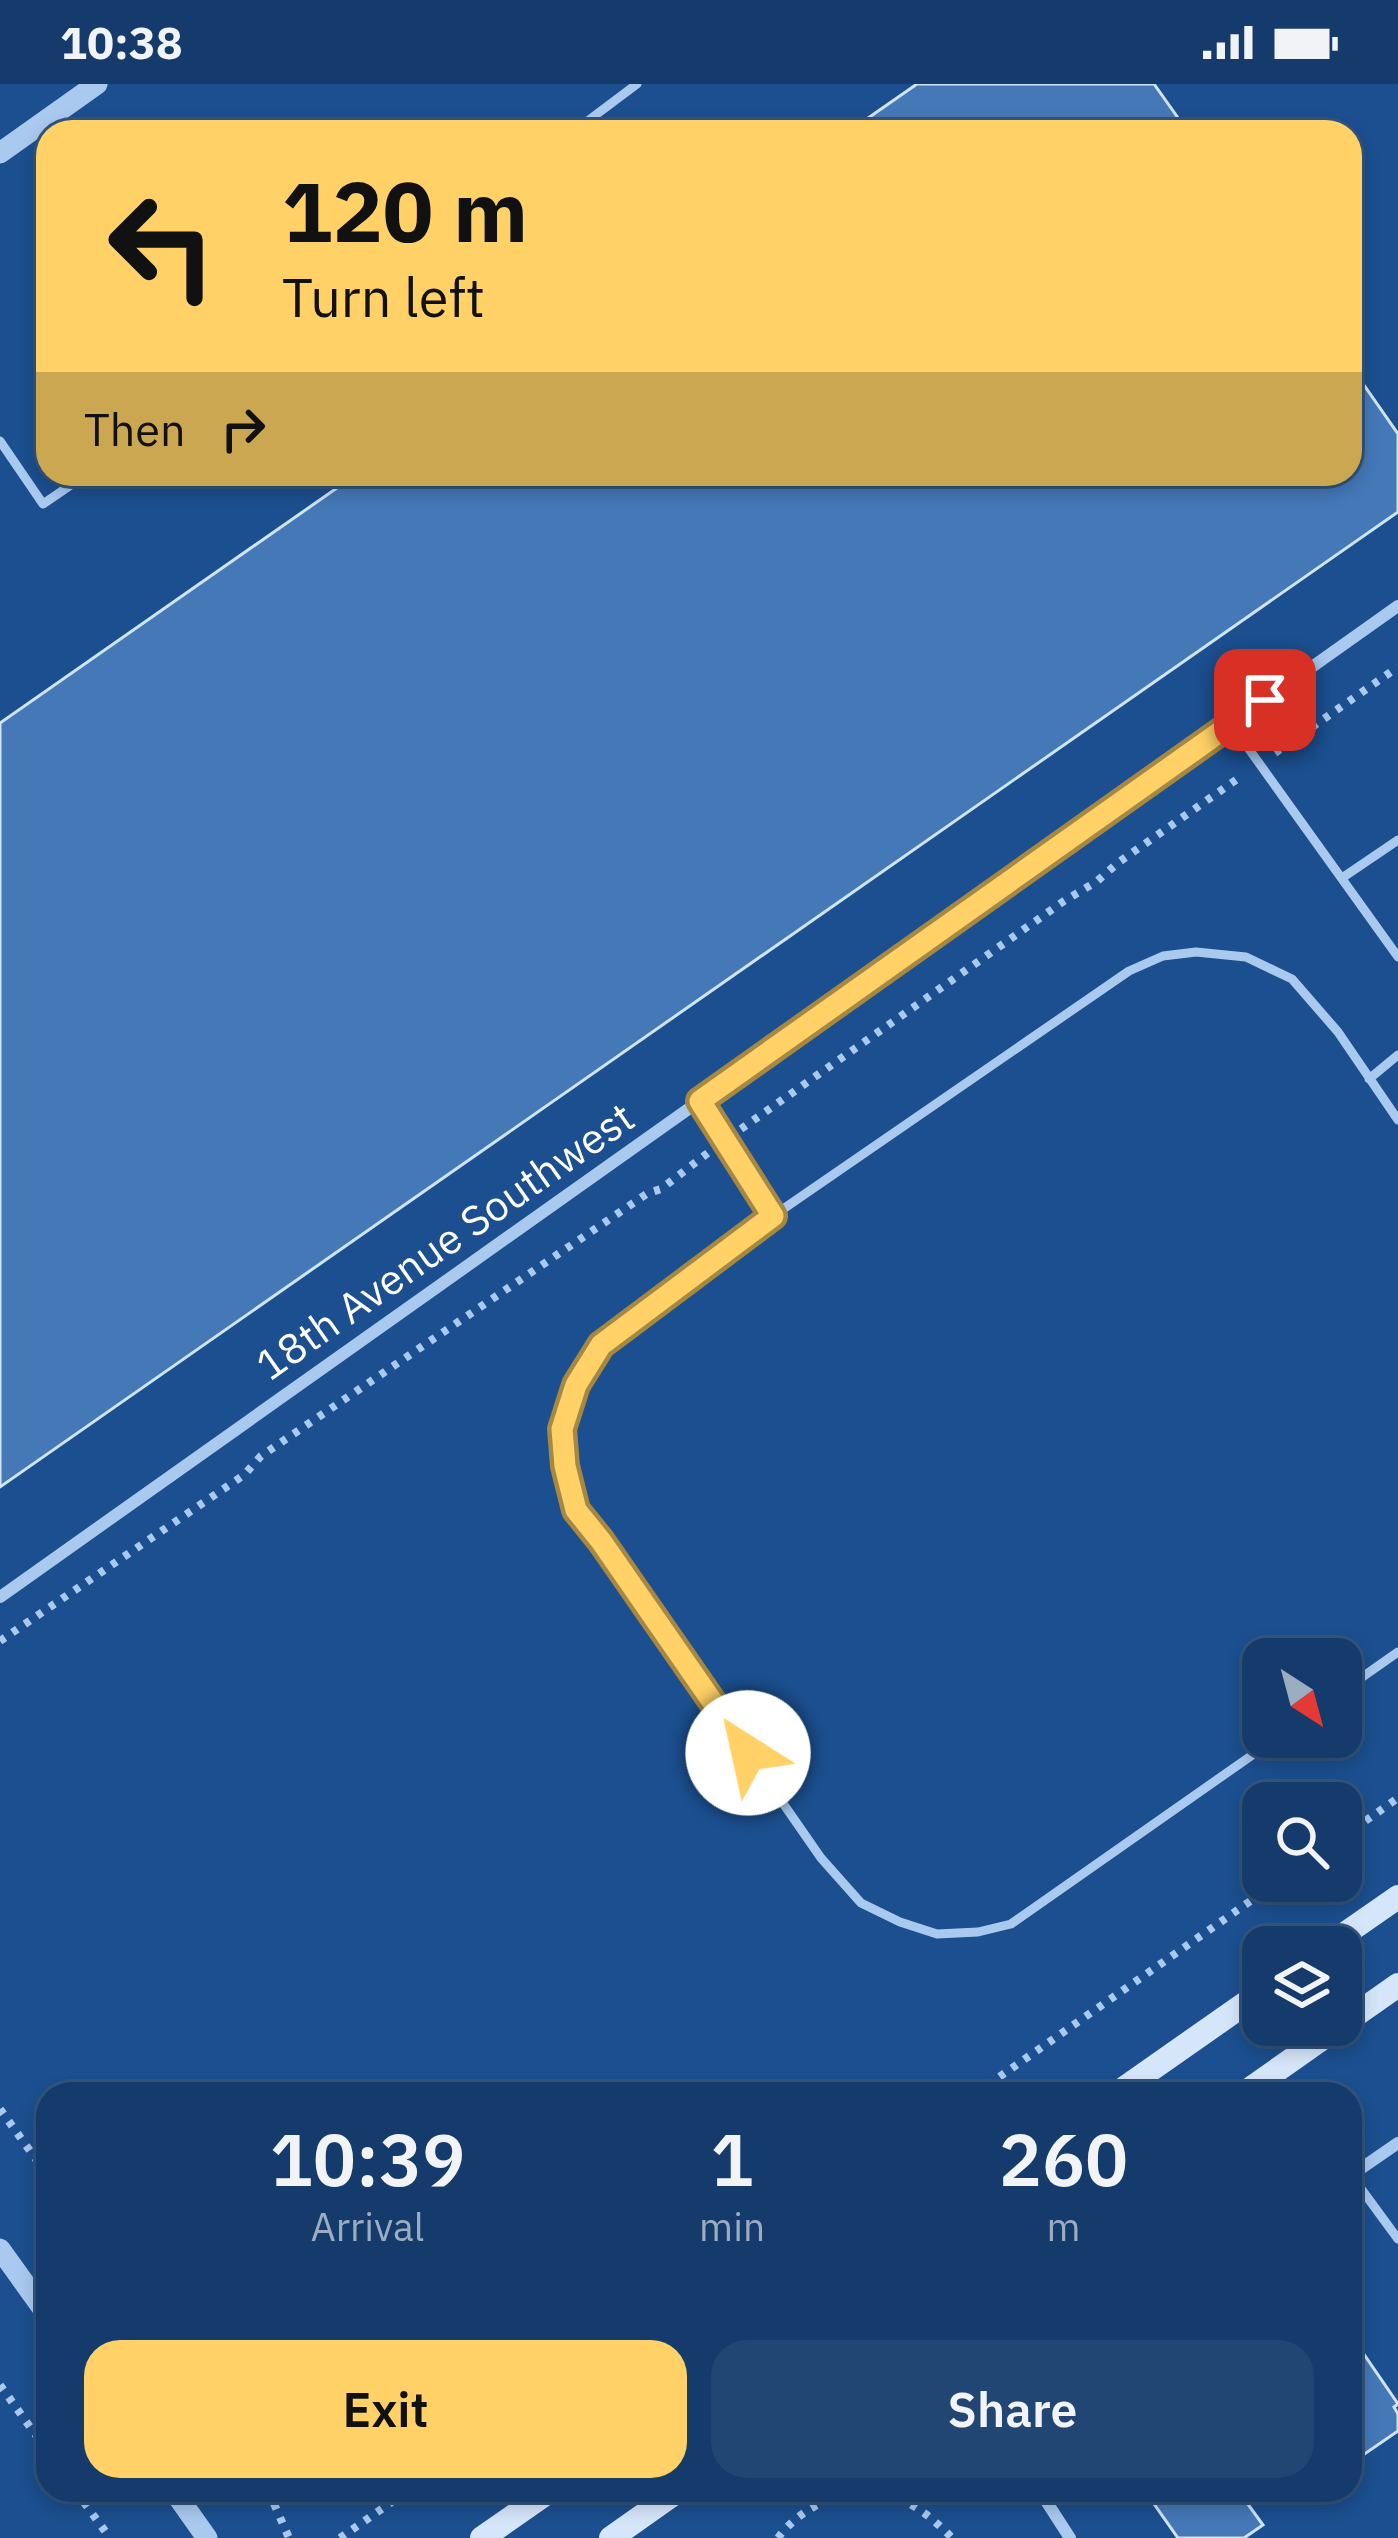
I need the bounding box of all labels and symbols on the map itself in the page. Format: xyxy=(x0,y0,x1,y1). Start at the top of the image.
pin xyxy=(1214,649,1316,751)
street label: 18th Avenue Southwest xyxy=(245,1089,644,1392)
north arrow xyxy=(1242,1638,1362,1758)
position arrow xyxy=(685,1690,811,1816)

